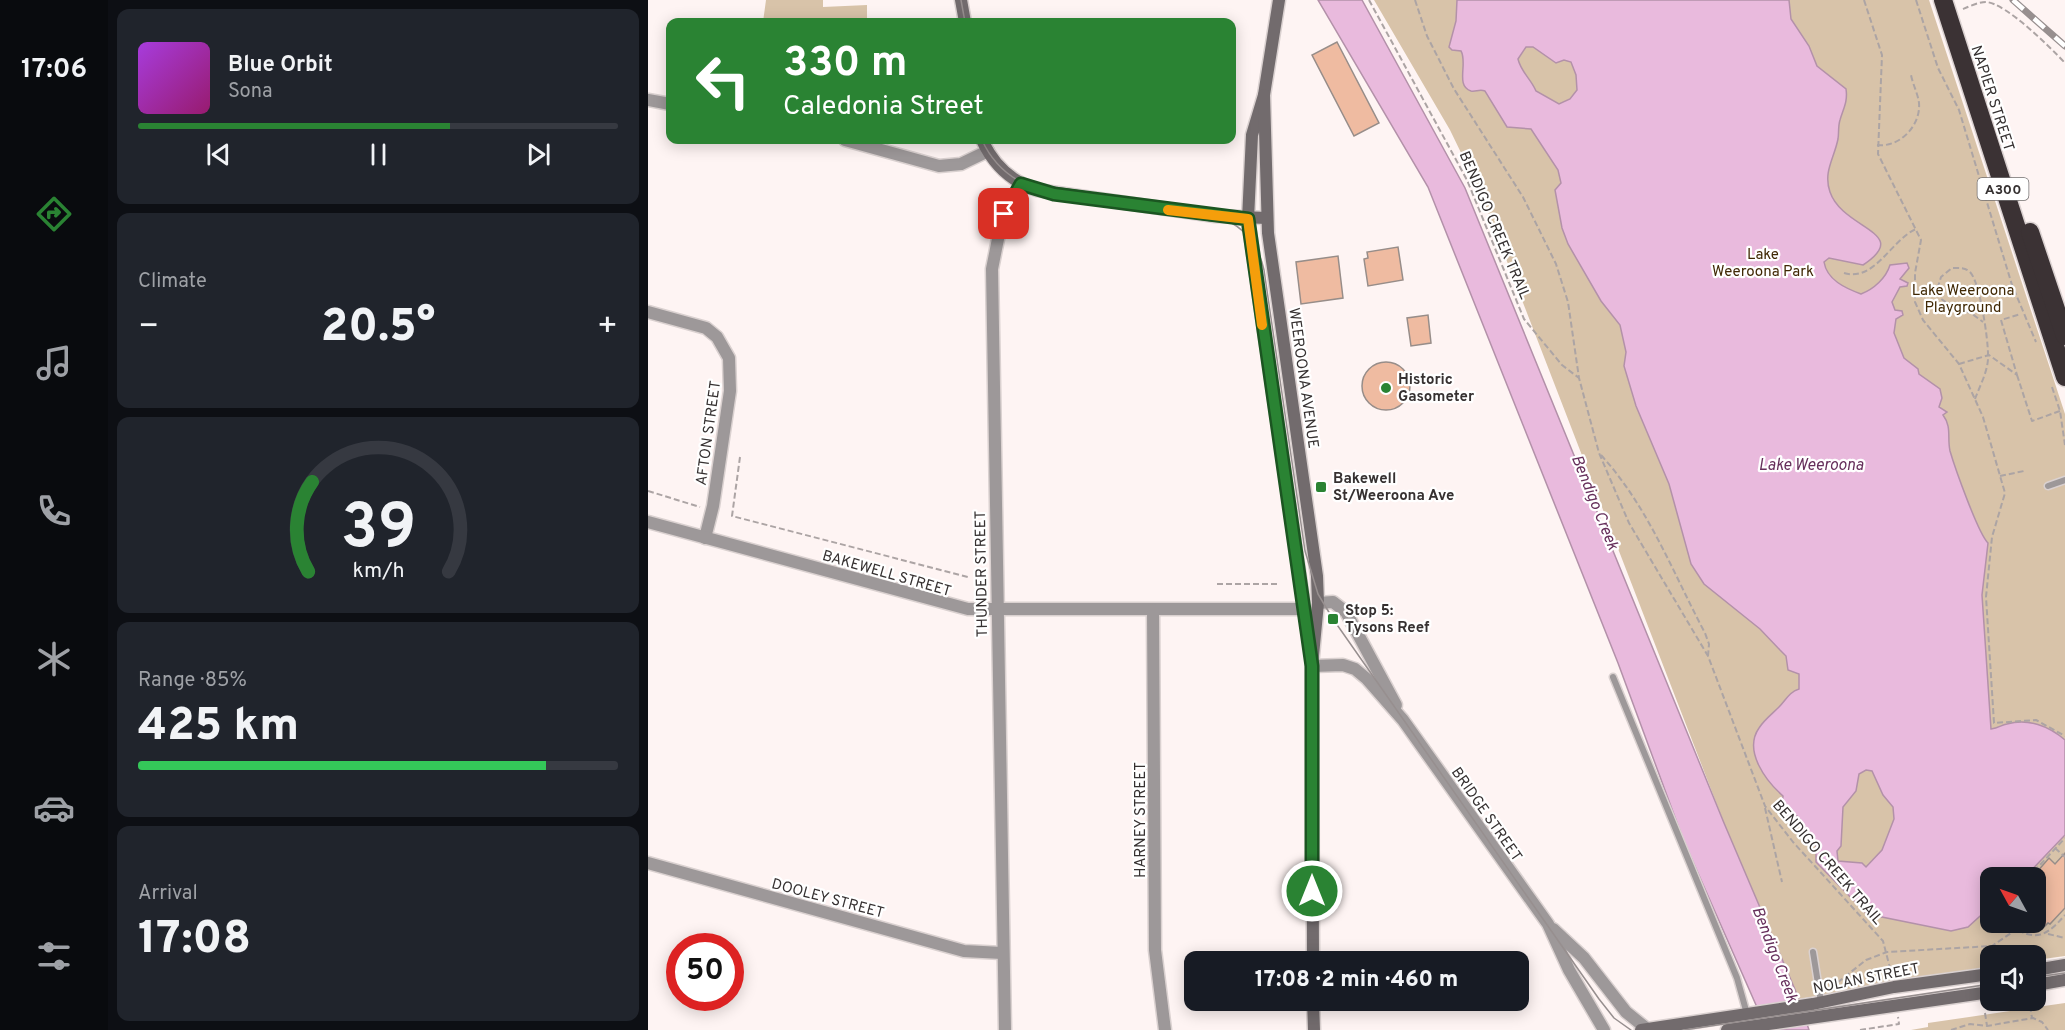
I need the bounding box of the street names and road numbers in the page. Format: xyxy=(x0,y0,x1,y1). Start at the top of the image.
street label: NAPIER STREET xyxy=(1966,43,2018,154)
street label: BENDIGO CREEK TRAIL xyxy=(1454,149,1533,303)
road number: A300 xyxy=(1978,178,2028,200)
street label: WEEROONA AVENUE xyxy=(1283,307,1322,450)
street label: AFTON STREET xyxy=(693,380,726,487)
street label: THUNDER STREET xyxy=(972,511,993,637)
street label: BAKEWELL STREET xyxy=(820,547,953,602)
street label: HARNEY STREET xyxy=(1132,762,1151,878)
street label: BRIDGE STREET xyxy=(1446,764,1525,866)
street label: BENDIGO CREEK TRAIL xyxy=(1767,797,1886,929)
street label: DOOLEY STREET xyxy=(769,875,886,924)
street label: NOLAN STREET xyxy=(1811,960,1921,999)

